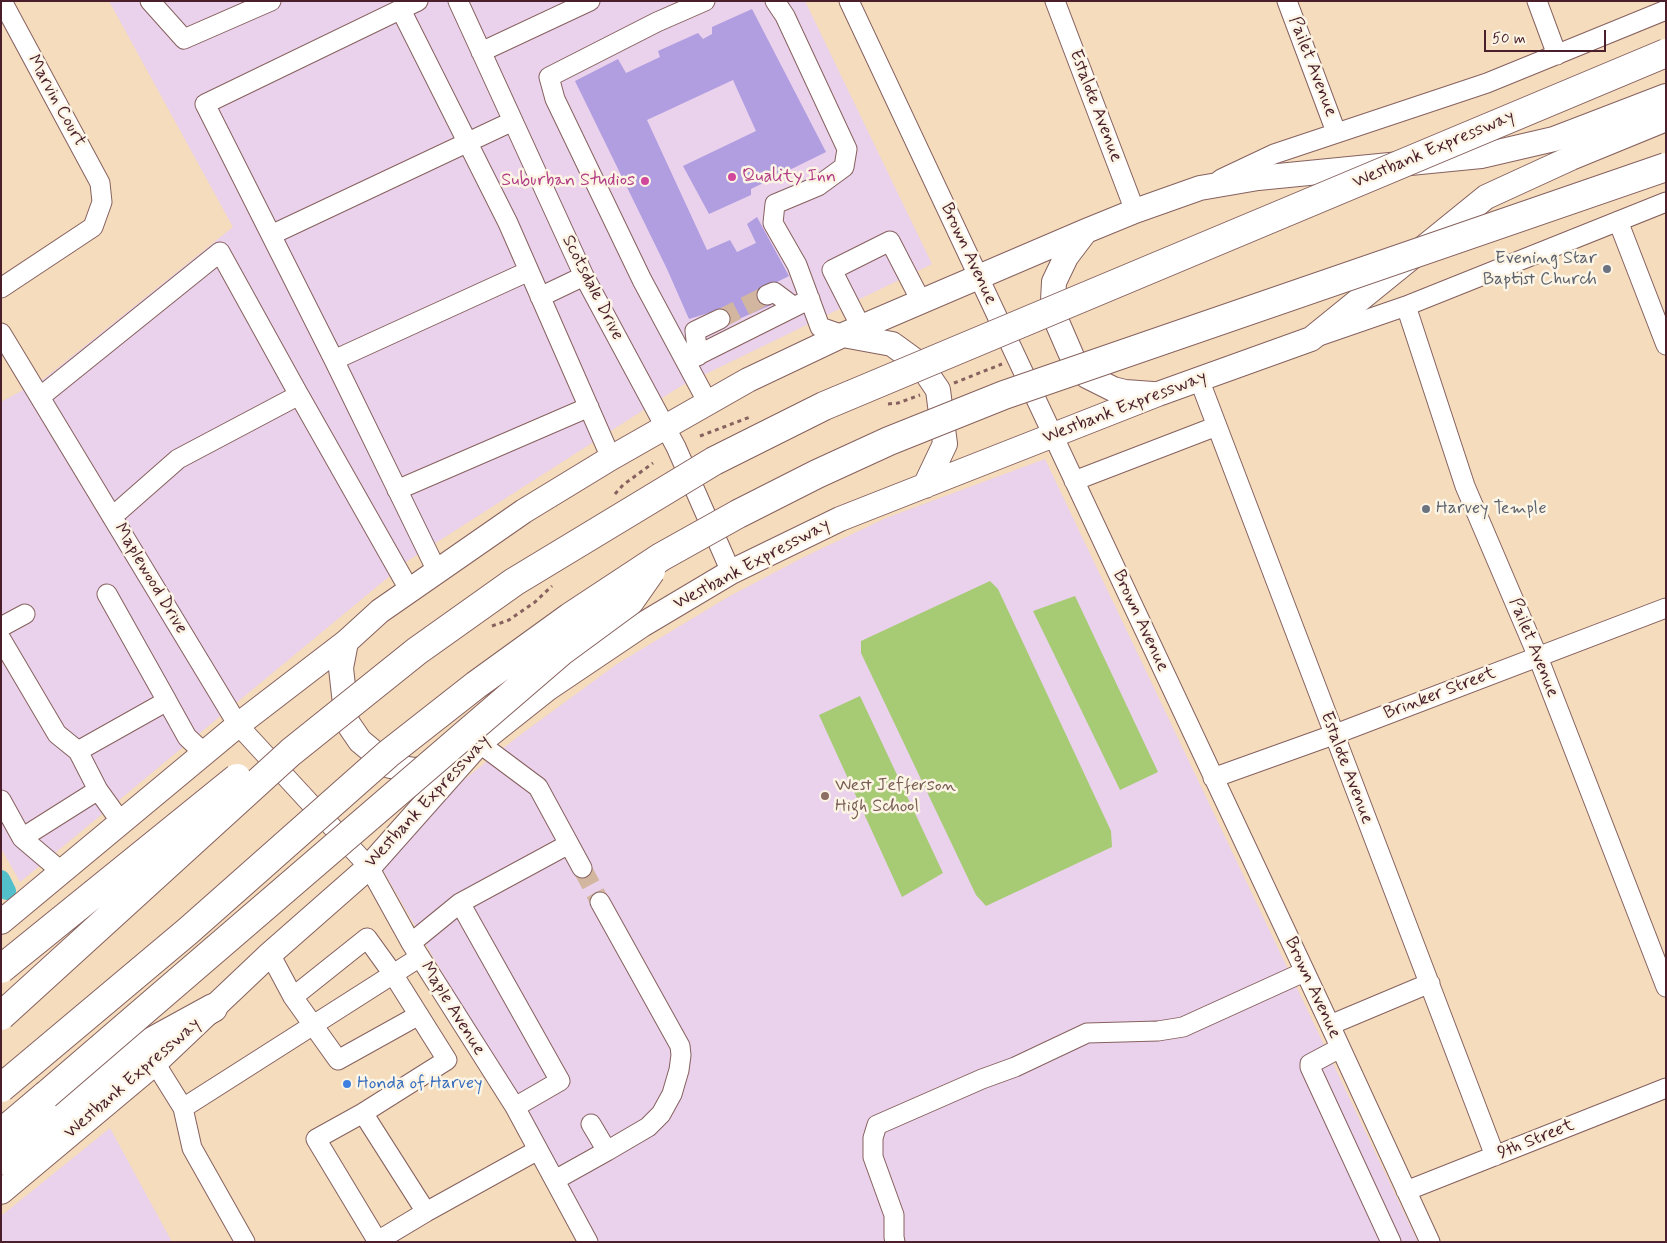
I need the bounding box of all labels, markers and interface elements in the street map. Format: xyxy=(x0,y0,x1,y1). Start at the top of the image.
street label: Pailet Avenue xyxy=(1283,14,1341,120)
scale bar xyxy=(1487,20,1610,52)
text: 50 m xyxy=(1492,29,1526,49)
street label: Estalote Avenue xyxy=(1064,47,1126,165)
street label: Marvin Court xyxy=(22,51,90,151)
street label: Westbank Expressway xyxy=(1350,106,1518,194)
place label: Quality Inn xyxy=(742,166,836,188)
place label: Suburban Studios xyxy=(501,170,635,192)
marker: Quality Inn xyxy=(726,171,738,183)
marker: Suburban Studios xyxy=(639,175,651,187)
street label: Brown Avenue xyxy=(935,200,1001,308)
street label: Scotsdale Drive xyxy=(556,232,628,344)
place label: Evening Star Baptist Church xyxy=(1483,248,1597,290)
marker: Evening Star Baptist Church xyxy=(1601,263,1613,275)
street label: Westbank Expressway xyxy=(1040,367,1210,449)
place label: Harvey Temple xyxy=(1436,498,1547,520)
marker: Harvey Temple xyxy=(1420,503,1432,515)
street label: Westbank Expressway xyxy=(670,515,834,615)
street label: Maplewood Drive xyxy=(109,520,191,638)
street label: Brown Avenue xyxy=(1107,567,1173,675)
street label: Pailet Avenue xyxy=(1503,595,1563,701)
street label: Brinker Street xyxy=(1381,663,1499,725)
street label: Estalote Avenue xyxy=(1315,709,1377,827)
street label: Westbank Expressway xyxy=(361,731,495,873)
place label: West Jefferson High School xyxy=(835,775,956,818)
marker: West Jefferson High School xyxy=(819,790,831,802)
street label: Brown Avenue xyxy=(1279,934,1345,1042)
street label: Maple Avenue xyxy=(415,958,489,1060)
street label: Westbank Expressway xyxy=(60,1014,206,1144)
place label: Honda of Harvey xyxy=(357,1073,483,1095)
marker: Honda of Harvey xyxy=(341,1078,353,1090)
street label: 9th Street xyxy=(1495,1115,1577,1165)

